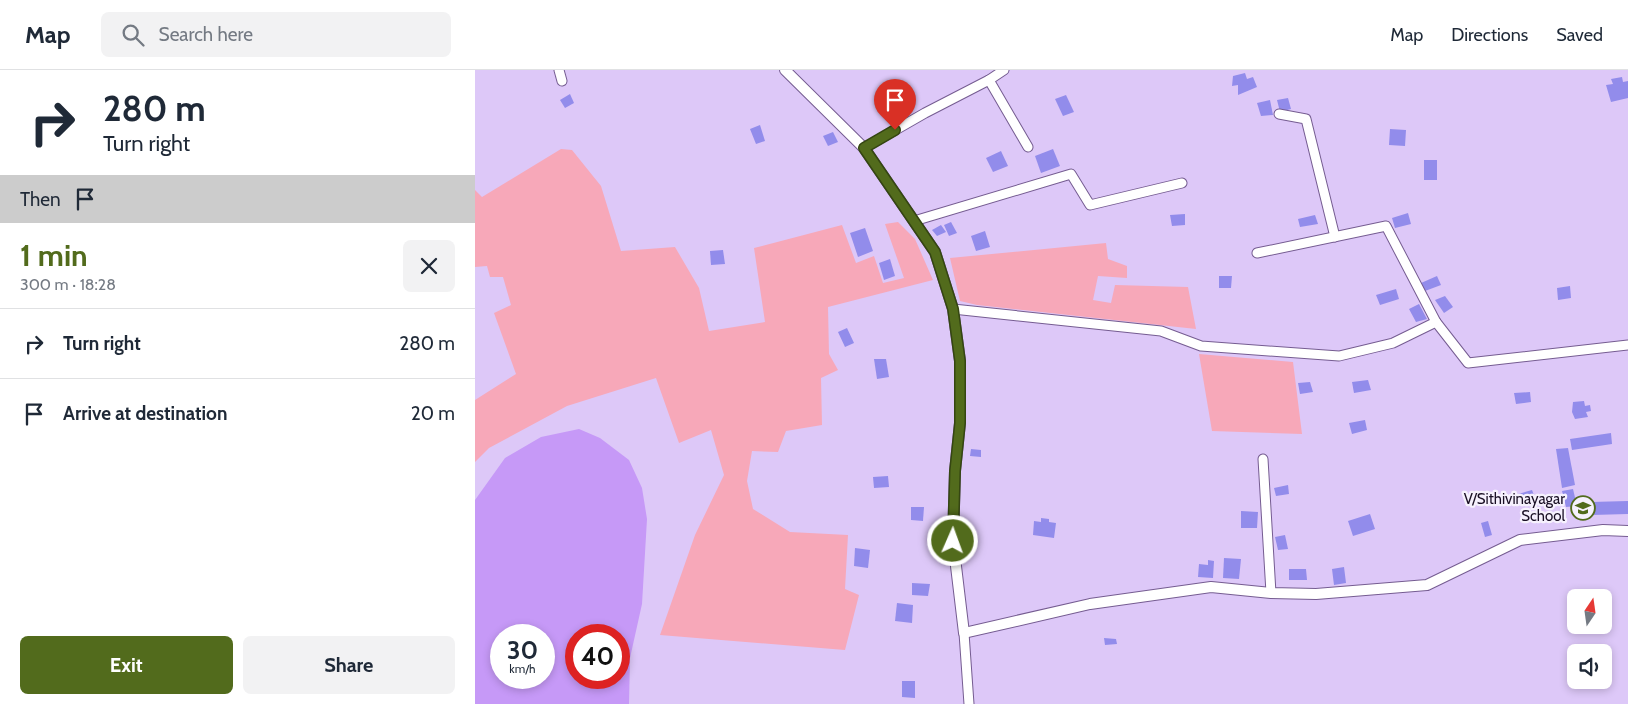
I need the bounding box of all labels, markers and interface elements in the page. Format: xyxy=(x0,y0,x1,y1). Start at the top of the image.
search box xyxy=(101,12,451,57)
text: Map xyxy=(25,20,71,49)
icon: search xyxy=(119,21,147,49)
text: Search here xyxy=(159,23,253,46)
text: Map xyxy=(1390,24,1423,46)
text: Directions xyxy=(1451,24,1528,46)
text: Saved xyxy=(1556,24,1603,46)
pin xyxy=(874,79,916,130)
icon: arrive xyxy=(881,86,909,114)
text: 280 m xyxy=(103,87,206,130)
icon: right xyxy=(20,90,85,155)
text: Turn right xyxy=(103,130,190,157)
icon: arrive xyxy=(71,185,99,213)
text: Then xyxy=(20,188,61,211)
text: 1 min xyxy=(20,237,88,274)
button: close xyxy=(403,240,455,292)
text: 300 m · 18:28 xyxy=(20,275,116,294)
icon: right xyxy=(20,330,48,358)
text: Turn right xyxy=(63,332,141,355)
text: 280 m xyxy=(399,332,455,355)
icon: arrive xyxy=(20,400,48,428)
text: Arrive at destination xyxy=(63,402,227,425)
text: 20 m xyxy=(411,402,455,425)
place label: V/Sithivinayagar School xyxy=(1464,490,1565,525)
school or university icon: V/Sithivinayagar School xyxy=(1570,495,1596,521)
position arrow xyxy=(926,514,978,566)
north arrow xyxy=(1567,589,1613,634)
map controls xyxy=(1567,589,1612,689)
speed limit sign: 40 xyxy=(565,624,630,689)
text: 30 xyxy=(507,635,538,665)
button: Exit xyxy=(20,636,233,694)
button: Share xyxy=(243,636,455,694)
button: sound xyxy=(1567,644,1612,689)
text: km/h xyxy=(509,661,536,676)

